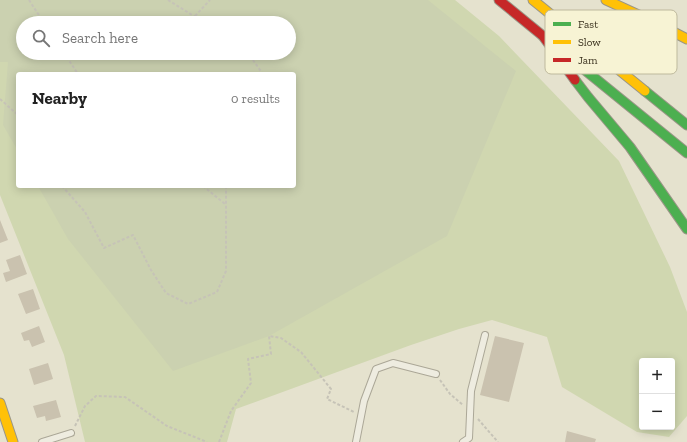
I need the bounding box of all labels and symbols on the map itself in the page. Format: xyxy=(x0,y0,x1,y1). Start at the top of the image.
legend xyxy=(545,10,677,74)
text: Fast xyxy=(578,18,599,31)
text: Slow xyxy=(578,36,601,49)
text: Jam xyxy=(578,54,598,67)

